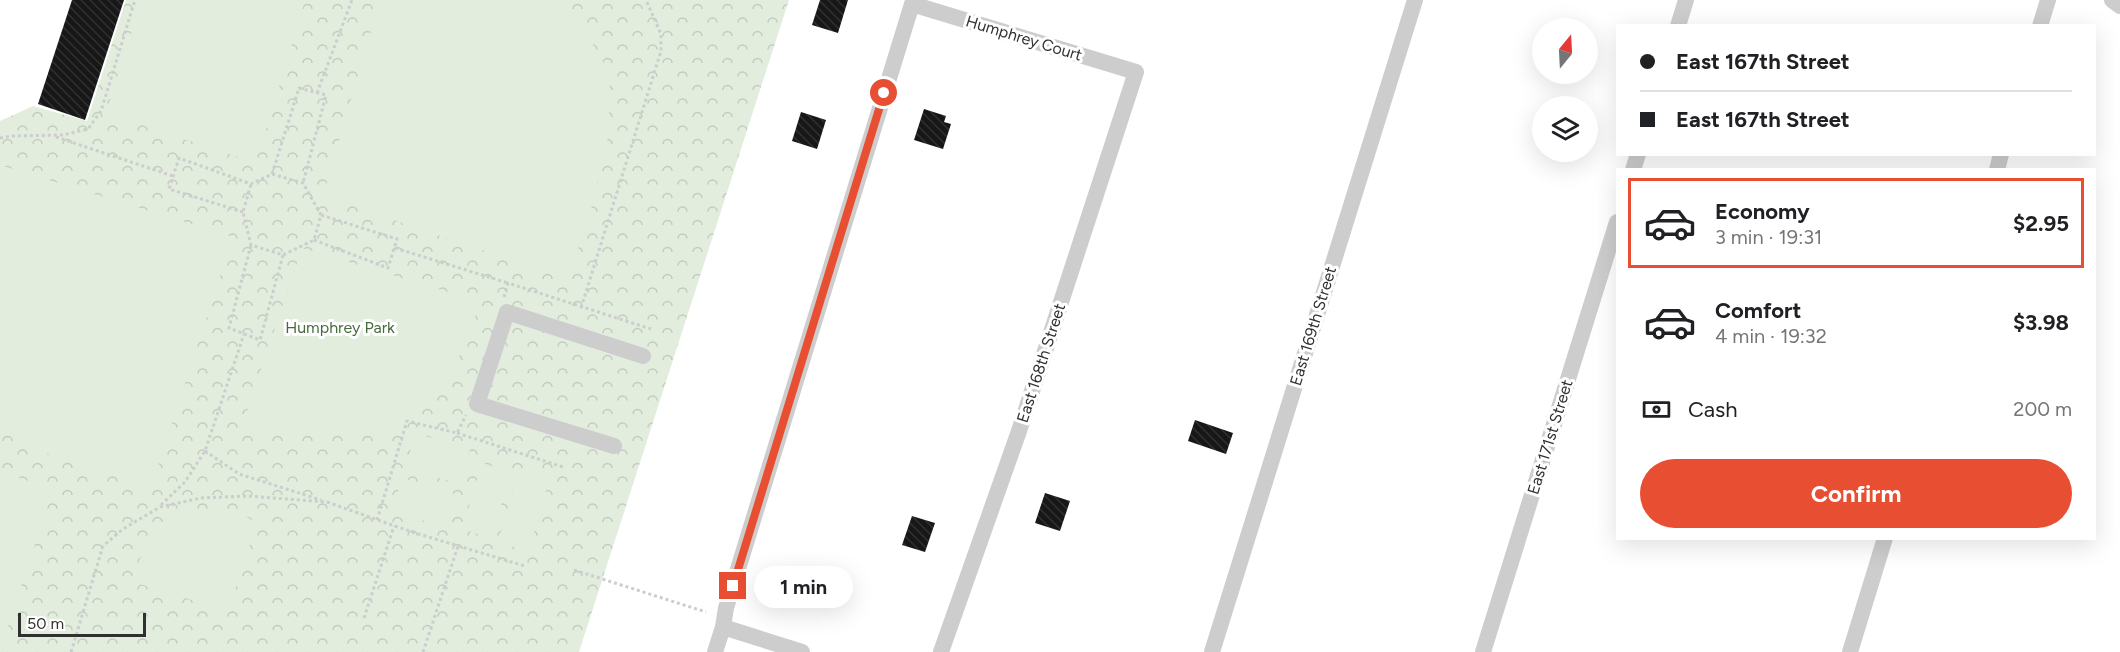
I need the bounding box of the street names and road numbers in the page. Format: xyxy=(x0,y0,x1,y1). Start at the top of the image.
street label: Humphrey Court xyxy=(964,11,1084,65)
street label: East 169th Street xyxy=(1286,264,1340,388)
street label: East 168th Street xyxy=(1013,301,1069,425)
street label: East 171st Street xyxy=(1523,377,1577,497)

